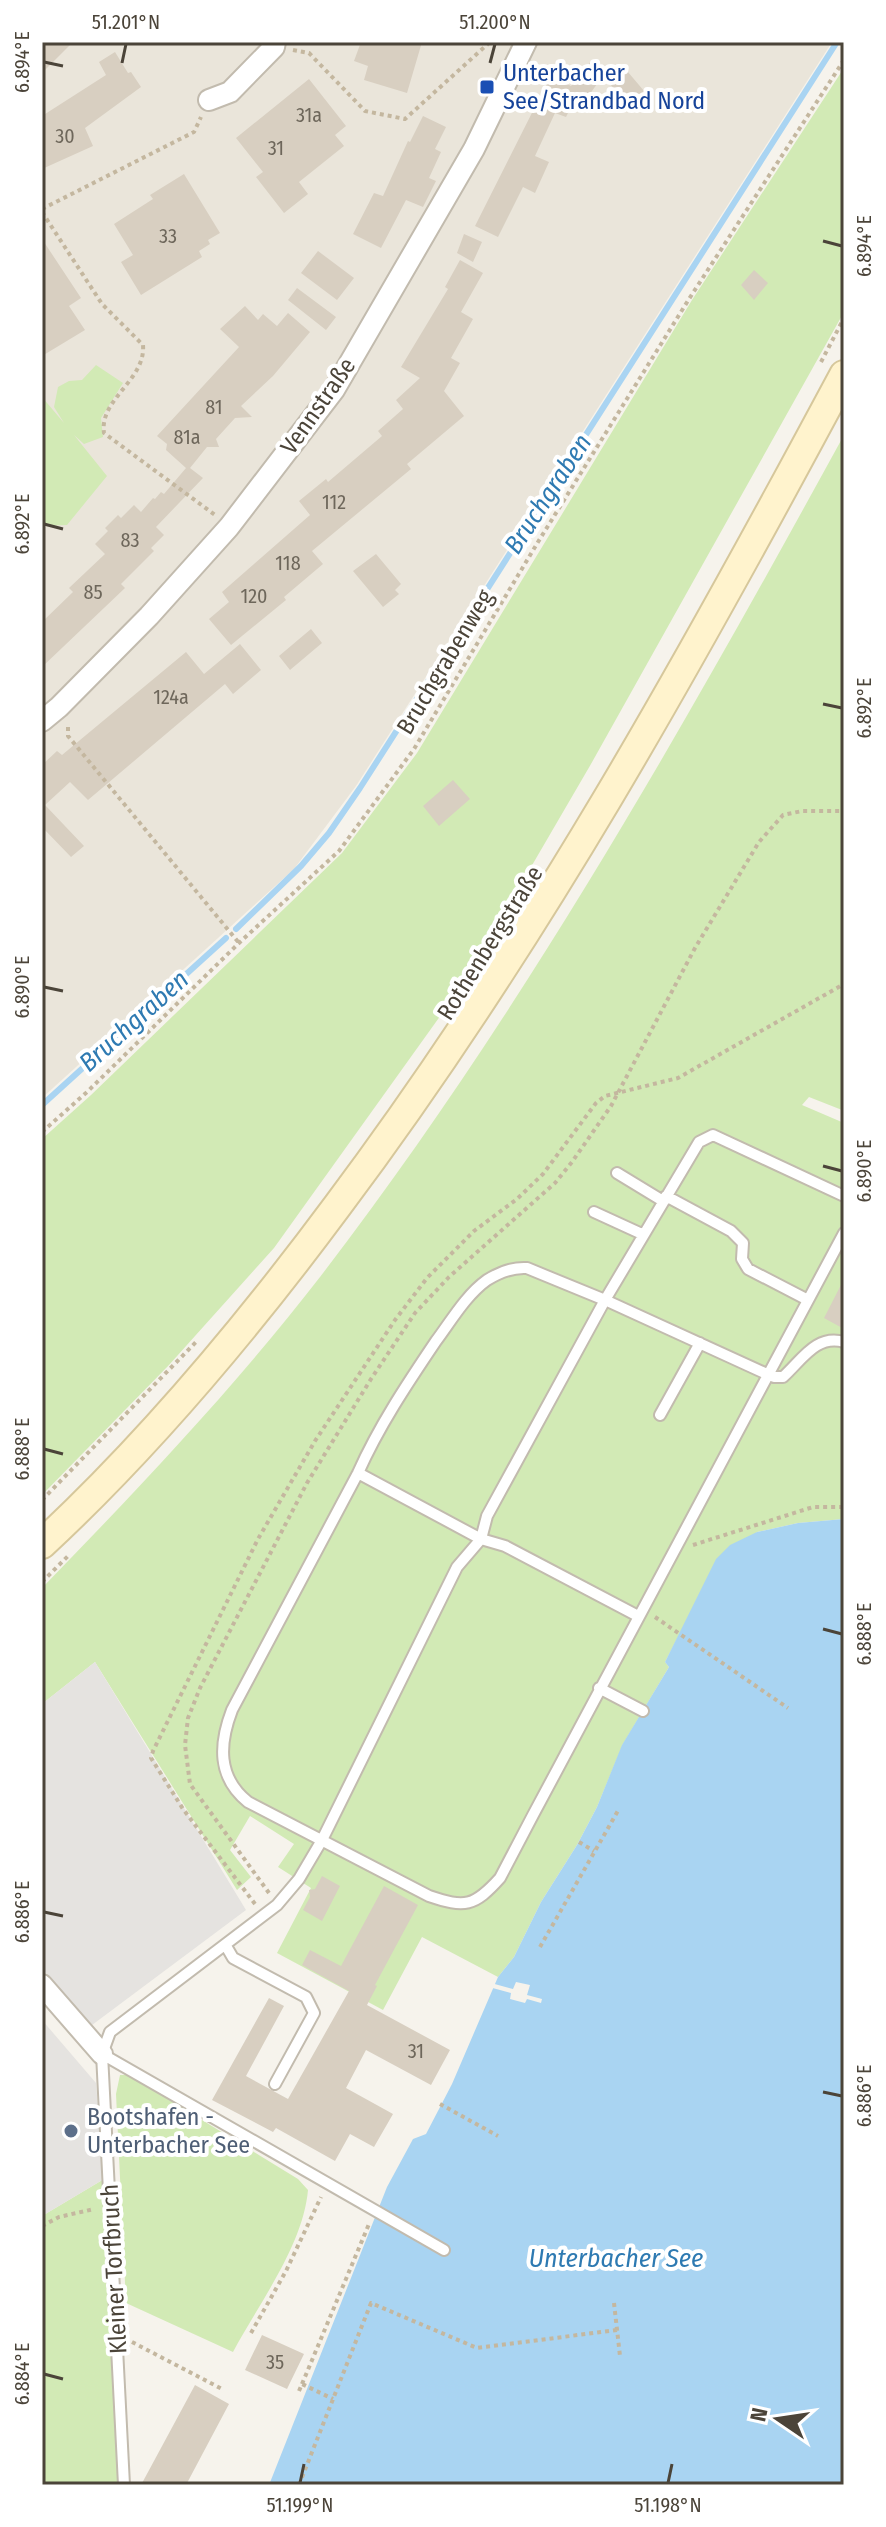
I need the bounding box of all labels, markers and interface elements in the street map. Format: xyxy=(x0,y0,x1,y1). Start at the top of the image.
text: 51.201°N xyxy=(92,10,160,34)
text: 51.200°N xyxy=(459,10,531,34)
text: 6.894°E xyxy=(10,31,34,93)
place label: Unterbacher See/Strandbad Nord xyxy=(503,59,705,115)
marker: Unterbacher See/Strandbad Nord xyxy=(478,78,496,96)
house number: 31a xyxy=(296,103,322,127)
house number: 30 xyxy=(55,124,75,148)
house number: 31 xyxy=(268,136,284,160)
text: 6.894°E xyxy=(852,215,876,277)
house number: 33 xyxy=(159,224,177,248)
street label: Vennstraße xyxy=(275,353,361,459)
house number: 81 xyxy=(205,395,223,419)
house number: 81a xyxy=(173,425,201,449)
water label: Bruchgraben xyxy=(498,428,598,560)
house number: 112 xyxy=(322,490,346,514)
text: 6.892°E xyxy=(10,494,34,554)
house number: 83 xyxy=(120,528,140,552)
house number: 118 xyxy=(275,551,301,575)
house number: 85 xyxy=(83,580,103,604)
house number: 120 xyxy=(240,584,268,608)
street label: Bruchgrabenweg xyxy=(391,584,500,739)
text: 6.892°E xyxy=(852,678,876,738)
house number: 124a xyxy=(153,685,189,709)
street label: Rothenbergstraße xyxy=(431,861,549,1025)
text: 6.890°E xyxy=(10,956,34,1018)
water label: Bruchgraben xyxy=(73,964,195,1078)
text: 6.890°E xyxy=(852,1140,876,1202)
text: 6.888°E xyxy=(10,1418,34,1480)
text: 6.888°E xyxy=(852,1603,876,1665)
text: 6.886°E xyxy=(10,1881,34,1943)
house number: 31 xyxy=(408,2039,424,2063)
text: 6.886°E xyxy=(852,2065,876,2127)
place label: Bootshafen - Unterbacher See xyxy=(87,2103,250,2159)
marker: Bootshafen - Unterbacher See xyxy=(62,2122,80,2140)
street label: Kleiner Torfbruch xyxy=(96,2183,132,2355)
water label: Unterbacher See xyxy=(529,2243,703,2274)
text: 6.884°E xyxy=(10,2343,34,2405)
house number: 35 xyxy=(266,2350,284,2374)
north arrow xyxy=(738,2379,818,2459)
text: N xyxy=(744,2405,774,2424)
text: 51.199°N xyxy=(267,2493,334,2517)
text: 51.198°N xyxy=(634,2493,702,2517)

